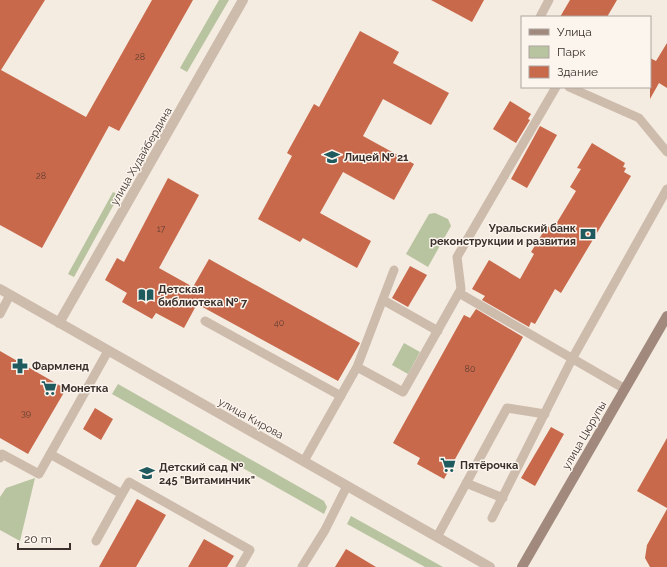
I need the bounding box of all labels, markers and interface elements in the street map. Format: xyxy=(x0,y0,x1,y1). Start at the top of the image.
legend xyxy=(521,16,651,88)
text: Улица xyxy=(557,25,592,39)
text: Парк xyxy=(557,45,586,59)
house number: 28 xyxy=(135,52,145,62)
text: Здание xyxy=(557,65,598,79)
street label: улица Худайбердина xyxy=(108,105,175,208)
school or university icon: Лицей № 21 xyxy=(323,148,341,166)
place label: Лицей № 21 xyxy=(344,151,409,164)
house number: 28 xyxy=(36,171,46,181)
place label: Уральский банк реконструкции и развития xyxy=(430,222,577,248)
house number: 17 xyxy=(157,224,165,234)
bank icon: Уральский банк реконструкции и развития xyxy=(579,225,597,243)
place label: Детская библиотека № 7 xyxy=(158,283,248,309)
library icon: Детская библиотека № 7 xyxy=(137,286,155,304)
house number: 40 xyxy=(274,318,285,328)
pharmacy icon: Фармленд xyxy=(11,357,29,375)
place label: Фармленд xyxy=(32,360,89,373)
house number: 80 xyxy=(465,364,476,374)
supermarket icon: Монетка xyxy=(40,379,58,397)
place label: Монетка xyxy=(61,382,108,395)
street label: улица Кирова xyxy=(216,395,286,442)
street label: улица Цюрупы xyxy=(560,399,609,472)
house number: 39 xyxy=(21,408,31,418)
supermarket icon: Пятёрочка xyxy=(439,456,457,474)
place label: Пятёрочка xyxy=(460,459,518,472)
place label: Детский сад № 245 "Витаминчик" xyxy=(159,461,255,487)
school or university icon: Детский сад № 245 "Витаминчик" xyxy=(138,464,156,482)
scale bar xyxy=(18,525,70,551)
text: 20 m xyxy=(24,532,52,546)

